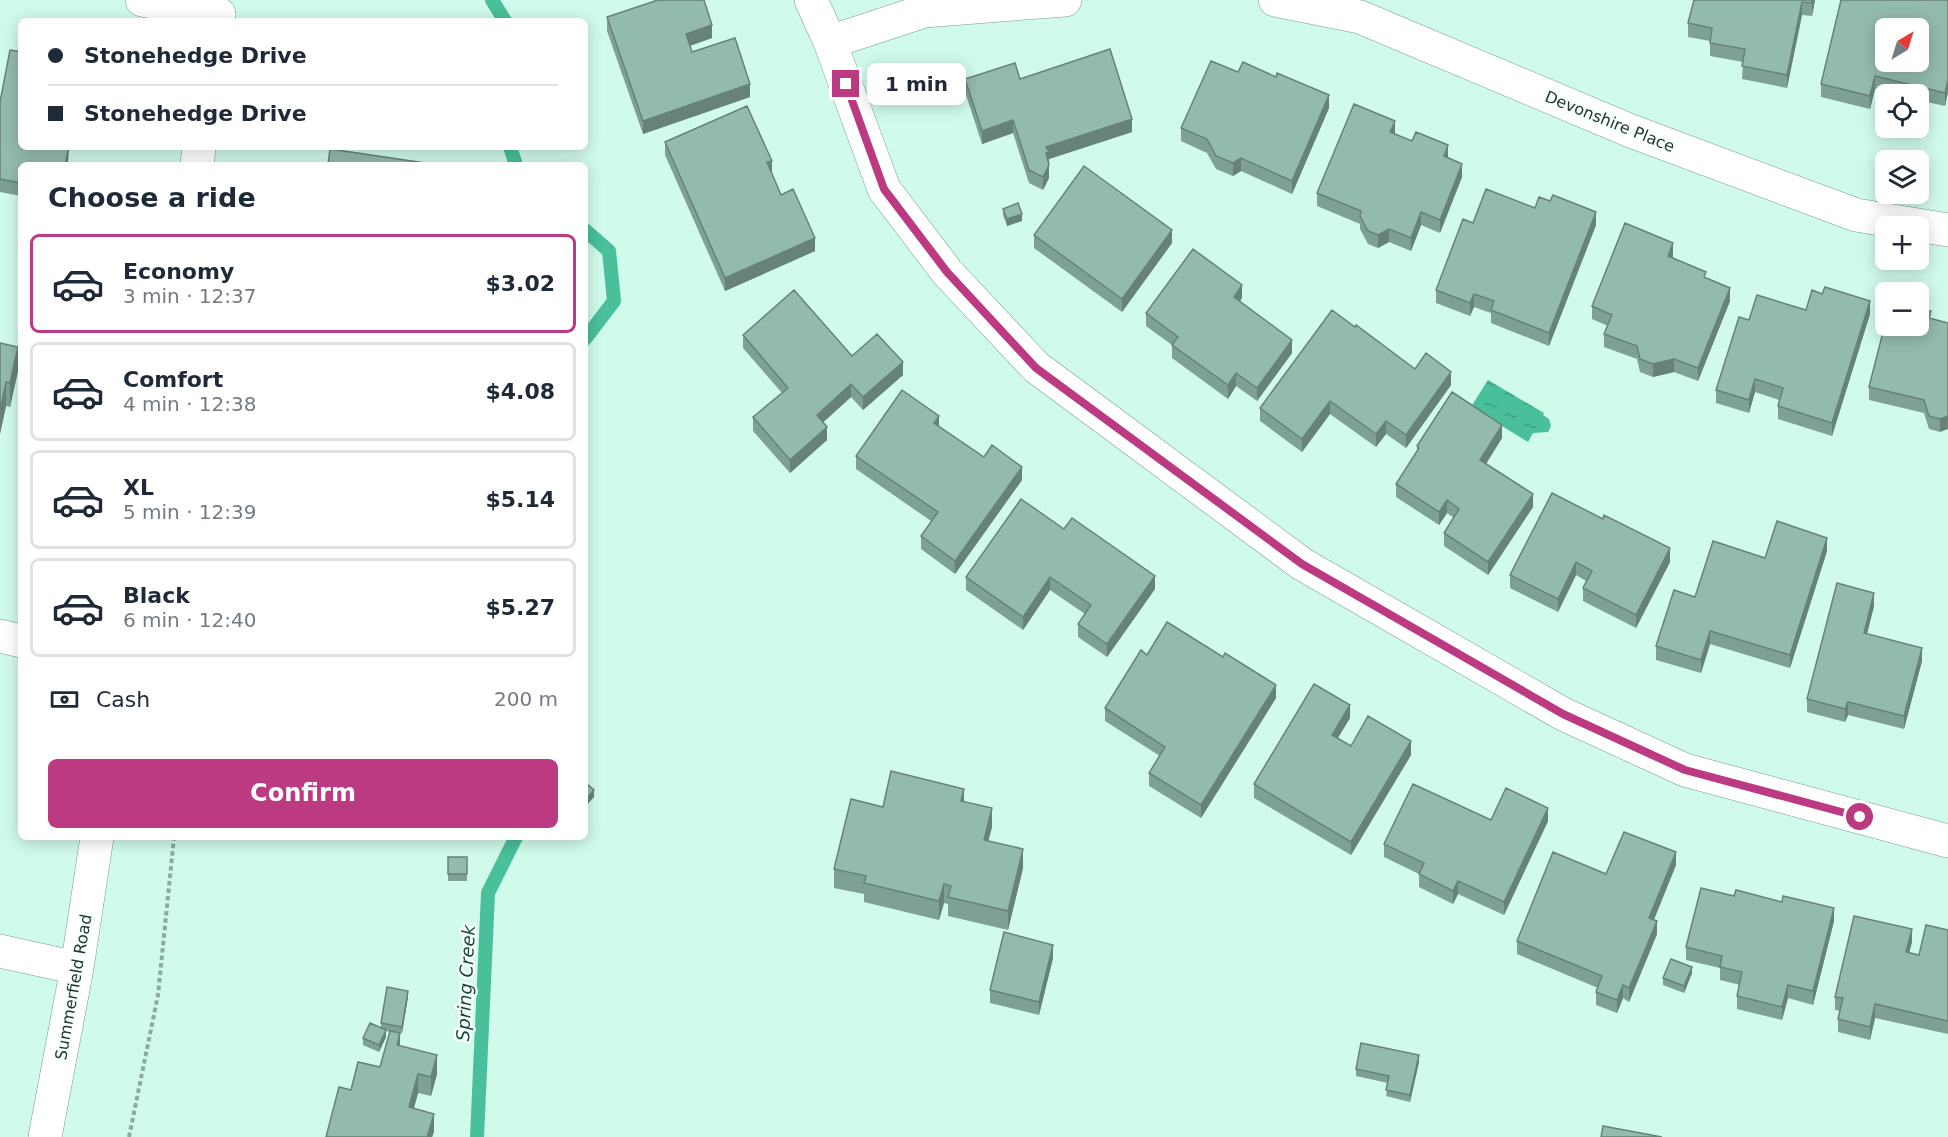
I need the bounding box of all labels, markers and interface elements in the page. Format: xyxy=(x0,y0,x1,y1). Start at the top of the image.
north arrow xyxy=(1875,18,1929,72)
map controls xyxy=(1875,18,1929,336)
text: Stonehedge Drive xyxy=(84,43,307,68)
callout: 1 min xyxy=(867,63,966,105)
route end xyxy=(832,70,859,97)
text: 1 min xyxy=(885,72,948,96)
button: locate xyxy=(1875,84,1929,138)
street label: Devonshire Place xyxy=(1542,87,1677,156)
text: Stonehedge Drive xyxy=(84,101,307,126)
button: layers xyxy=(1875,150,1929,204)
text: Choose a ride xyxy=(48,182,256,213)
button: + xyxy=(1875,216,1929,270)
icon: car xyxy=(51,257,105,311)
text: Economy xyxy=(123,259,234,284)
text: $3.02 xyxy=(485,271,555,296)
button: − xyxy=(1875,282,1929,336)
text: 3 min · 12:37 xyxy=(123,284,257,308)
icon: car xyxy=(51,365,105,419)
text: Comfort xyxy=(123,367,223,392)
text: $4.08 xyxy=(485,379,555,404)
text: 4 min · 12:38 xyxy=(123,392,257,416)
icon: car xyxy=(51,473,105,527)
text: XL xyxy=(123,475,154,500)
text: $5.14 xyxy=(485,487,555,512)
text: 5 min · 12:39 xyxy=(123,500,257,524)
icon: car xyxy=(51,581,105,635)
text: Black xyxy=(123,583,190,608)
text: $5.27 xyxy=(485,595,555,620)
text: 6 min · 12:40 xyxy=(123,608,257,632)
icon: cash xyxy=(48,683,81,716)
text: Cash xyxy=(96,687,150,712)
text: 200 m xyxy=(494,687,558,711)
button: Confirm xyxy=(48,759,558,828)
route start xyxy=(1846,803,1873,830)
street label: Summerfield Road xyxy=(51,913,96,1061)
water label: Spring Creek xyxy=(452,923,479,1042)

